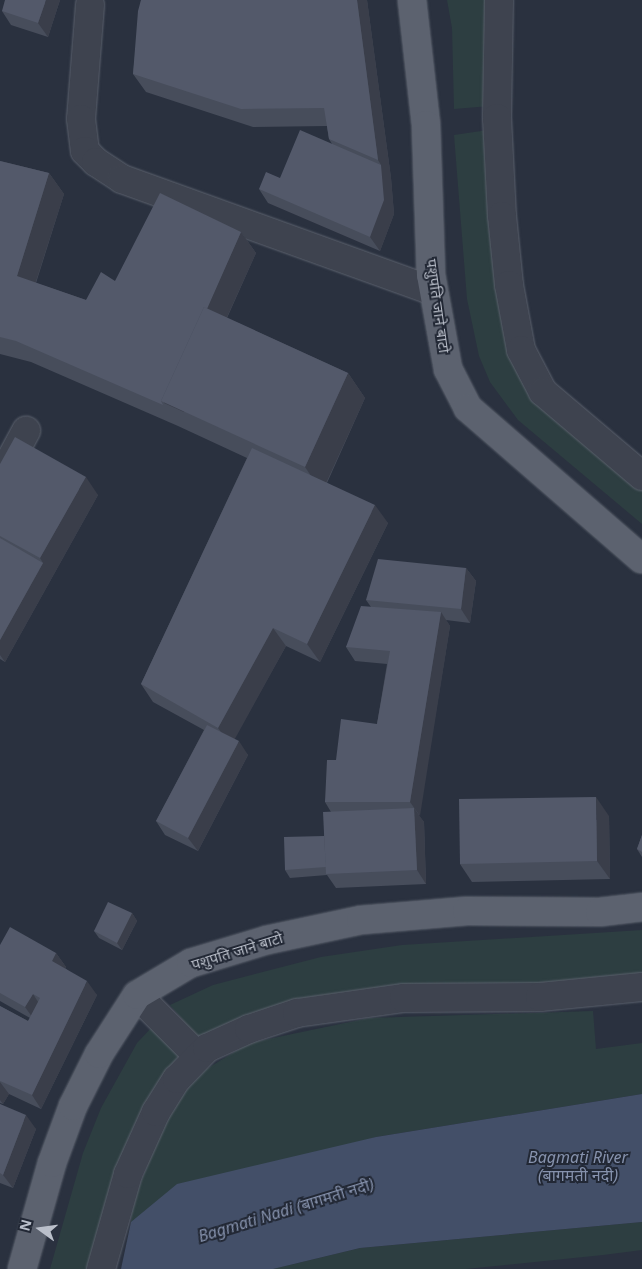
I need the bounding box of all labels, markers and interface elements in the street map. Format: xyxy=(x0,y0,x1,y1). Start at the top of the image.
street label: पशुपति जाने बाटो xyxy=(422,258,454,354)
street label: पशुपति जाने बाटो xyxy=(189,929,285,973)
water label: Bagmati River (बागमती नदी) xyxy=(528,1147,628,1185)
water label: Bagmati Nadi (बागमती नदी) xyxy=(196,1174,376,1246)
north arrow xyxy=(15,1204,65,1254)
text: N xyxy=(14,1217,36,1233)

